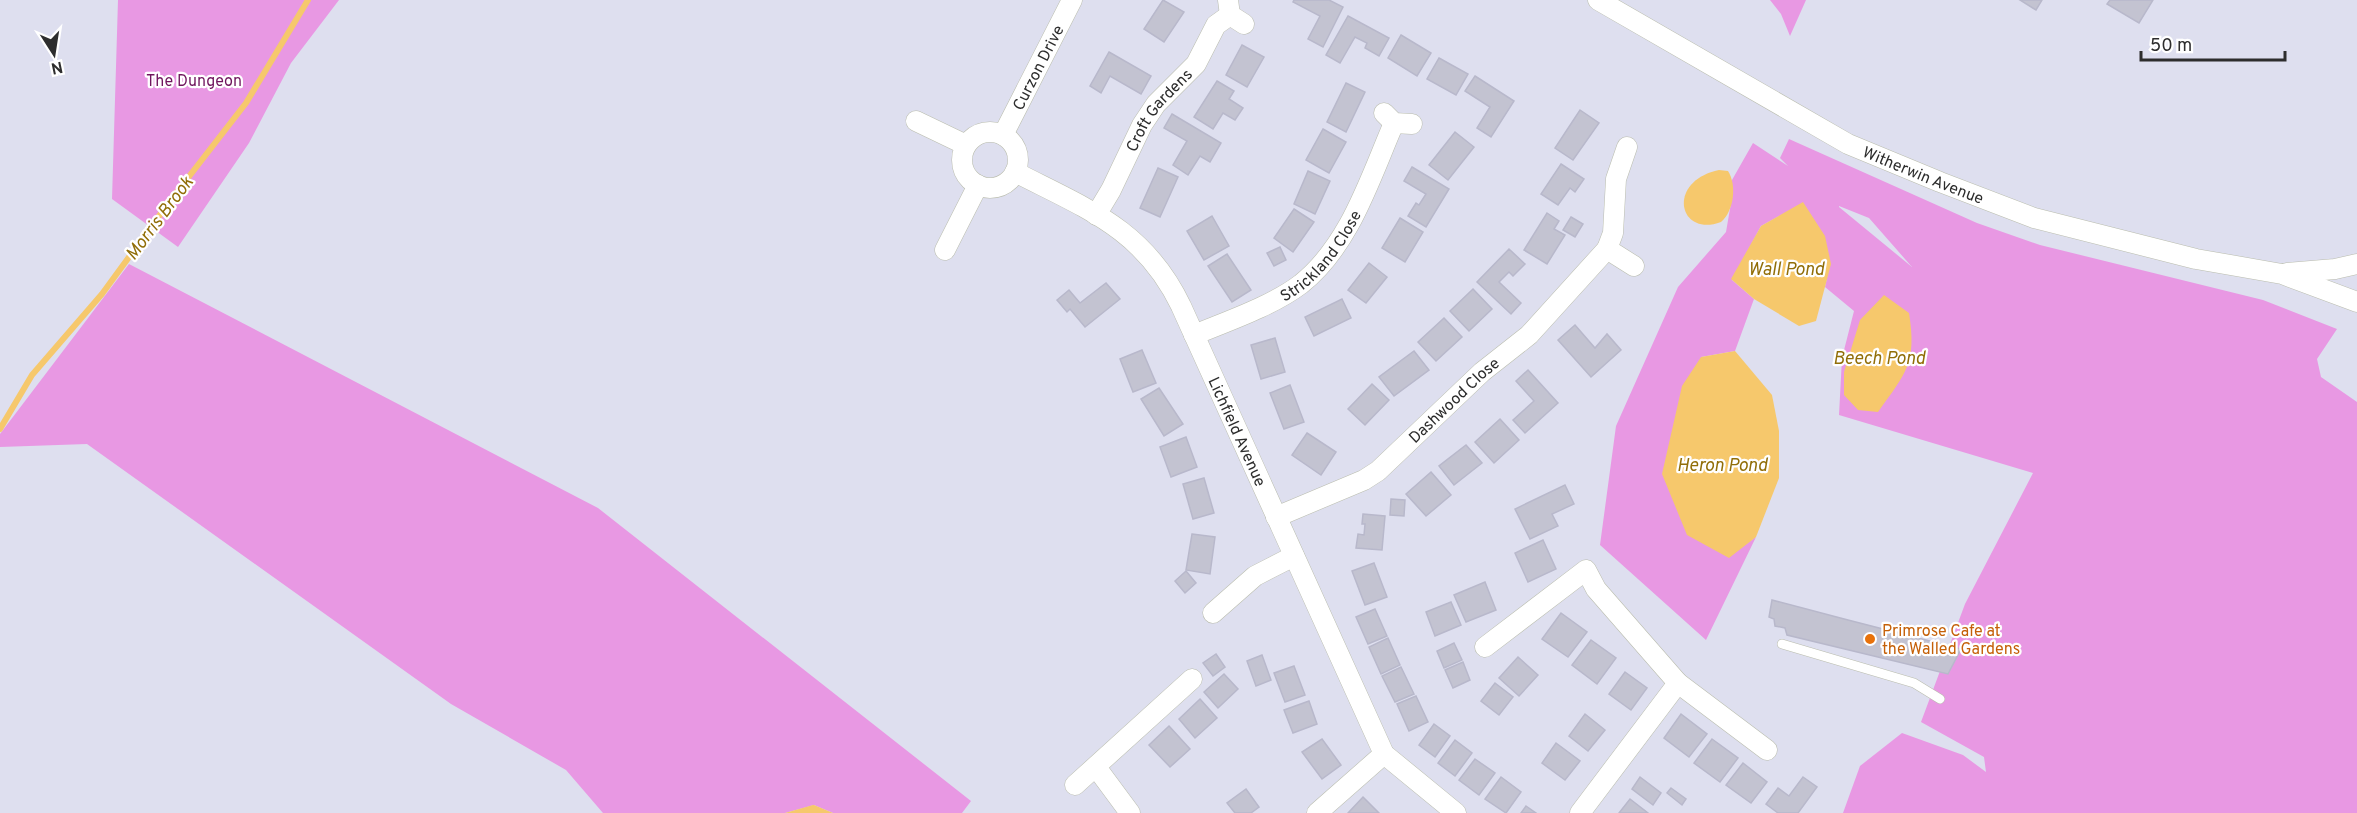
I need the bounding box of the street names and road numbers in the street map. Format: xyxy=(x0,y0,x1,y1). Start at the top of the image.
street label: Curzon Drive xyxy=(1009,22,1069,114)
street label: Croft Gardens xyxy=(1123,65,1197,156)
street label: Witherwin Avenue xyxy=(1859,143,1986,210)
street label: Strickland Close xyxy=(1277,207,1367,307)
street label: Dashwood Close xyxy=(1405,354,1504,448)
street label: Lichfield Avenue xyxy=(1203,374,1269,490)

